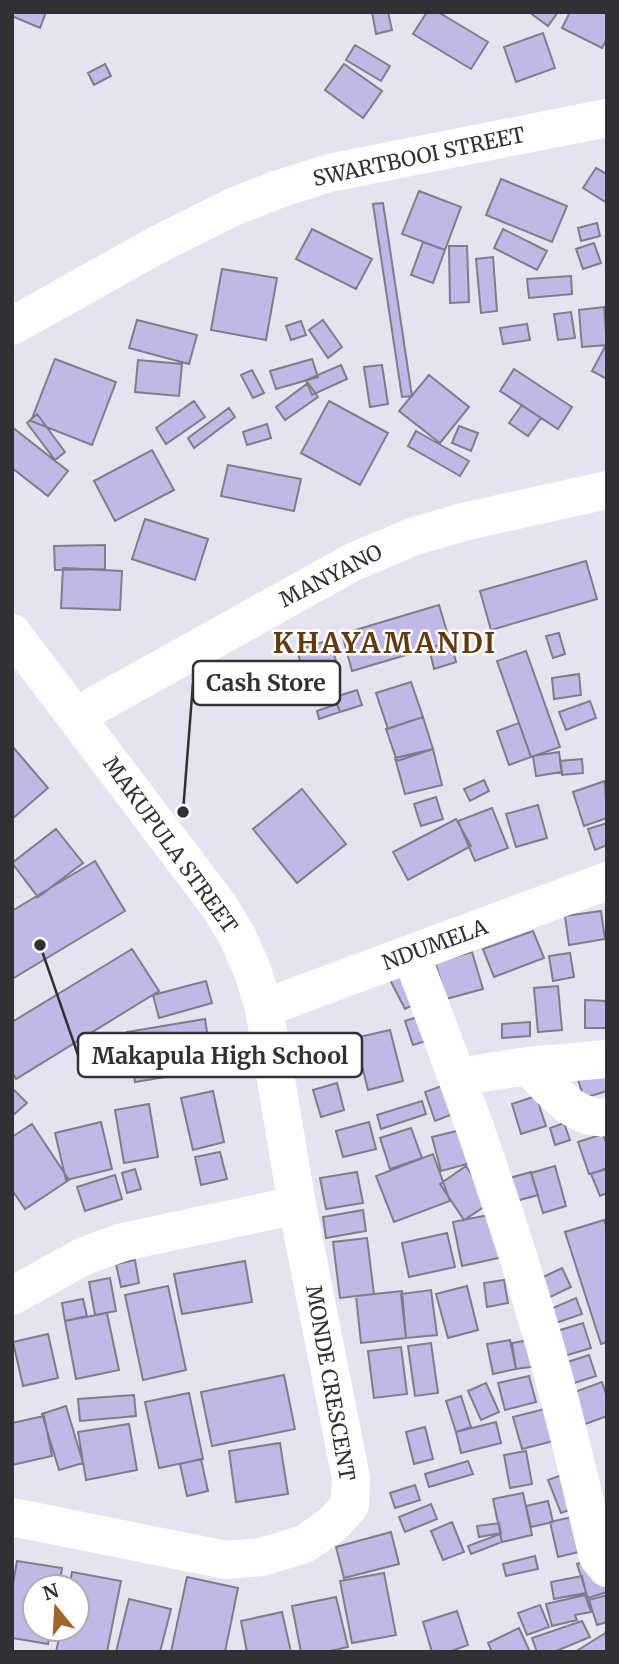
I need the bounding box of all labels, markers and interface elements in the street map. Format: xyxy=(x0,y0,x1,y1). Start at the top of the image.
street label: SWARTBOOI STREET xyxy=(310,121,528,192)
street label: MANYANO xyxy=(275,538,387,613)
district label: KHAYAMANDI xyxy=(273,625,497,661)
callout: Cash Store xyxy=(193,661,340,705)
text: Cash Store xyxy=(206,668,326,697)
street label: MAKUPULA STREET xyxy=(97,751,244,939)
street label: NDUMELA xyxy=(378,913,491,976)
callout: Makapula High School xyxy=(78,1033,362,1077)
text: Makapula High School xyxy=(92,1041,349,1070)
street label: MONDE CRESCENT xyxy=(300,1283,361,1483)
north arrow xyxy=(21,1573,91,1643)
text: N xyxy=(40,1578,62,1606)

